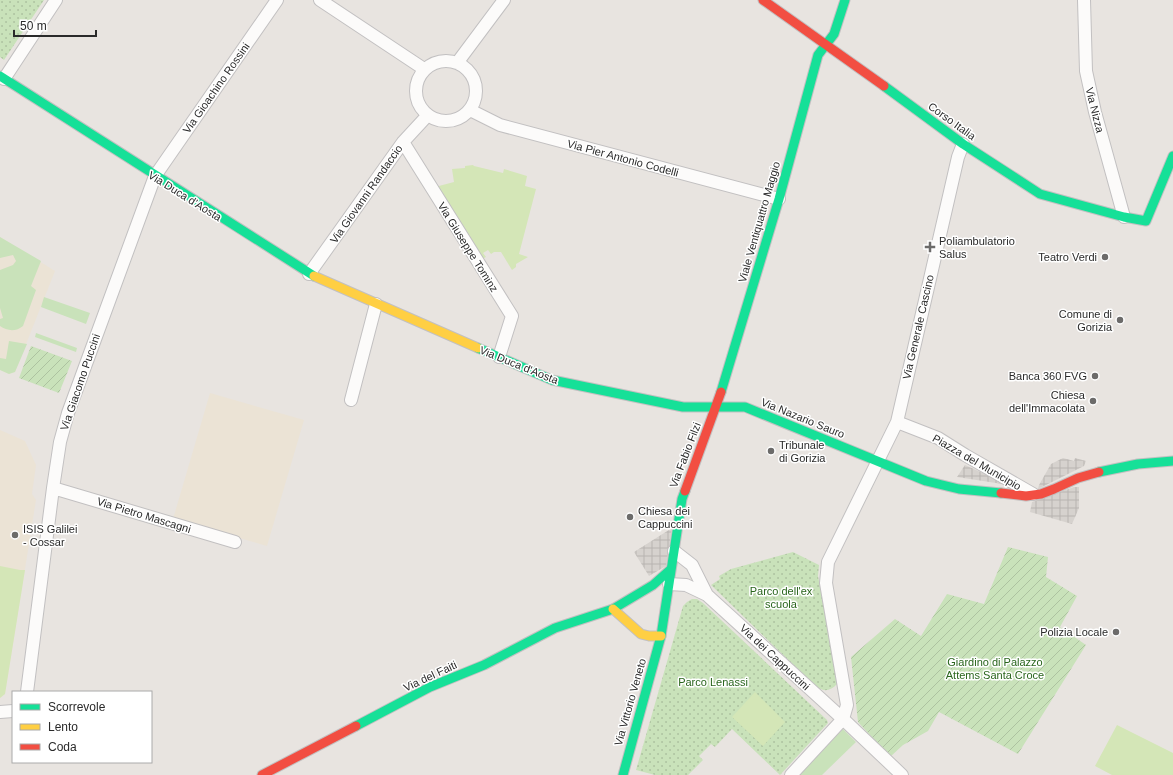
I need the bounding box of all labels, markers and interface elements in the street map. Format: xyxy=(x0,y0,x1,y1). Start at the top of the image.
scale bar xyxy=(14,12,96,38)
text: 50 m xyxy=(20,19,47,33)
street label: Via Gioachino Rossini xyxy=(180,41,252,135)
street label: Via Nizza xyxy=(1084,86,1107,135)
street label: Corso Italia xyxy=(926,100,979,143)
street label: Via Pier Antonio Codelli xyxy=(566,137,680,179)
street label: Via Giovanni Randaccio xyxy=(327,143,405,245)
street label: Viale Ventiquattro Maggio xyxy=(736,160,782,284)
street label: Via Duca d'Aosta xyxy=(146,169,224,224)
street label: Via Giuseppe Tominz xyxy=(435,200,501,294)
place label: Poliambulatorio Salus xyxy=(939,235,1015,260)
marker: Poliambulatorio Salus xyxy=(924,241,936,253)
place label: Teatro Verdi xyxy=(1038,251,1097,263)
marker: Teatro Verdi xyxy=(1100,252,1110,262)
street label: Via Generale Cascino xyxy=(900,274,936,380)
place label: Comune di Gorizia xyxy=(1059,308,1113,333)
marker: Comune di Gorizia xyxy=(1115,315,1125,325)
street label: Via Giacomo Puccini xyxy=(58,332,102,432)
street label: Via Duca d'Aosta xyxy=(478,344,561,387)
place label: Banca 360 FVG xyxy=(1009,370,1087,382)
marker: Banca 360 FVG xyxy=(1090,371,1100,381)
place label: Chiesa dell'Immacolata xyxy=(1009,389,1086,414)
street label: Via Nazario Sauro xyxy=(759,396,847,440)
marker: Chiesa dell'Immacolata xyxy=(1088,396,1098,406)
street label: Via Fabio Filzi xyxy=(667,421,703,489)
street label: Piazza del Municipio xyxy=(931,432,1023,492)
place label: Tribunale di Gorizia xyxy=(779,439,826,464)
marker: Tribunale di Gorizia xyxy=(766,446,776,456)
street label: Via Pietro Mascagni xyxy=(96,495,192,535)
place label: Chiesa dei Cappuccini xyxy=(638,505,692,530)
marker: Chiesa dei Cappuccini xyxy=(625,512,635,522)
place label: ISIS Galilei - Cossar xyxy=(23,523,77,548)
marker: ISIS Galilei - Cossar xyxy=(10,530,20,540)
park label: Parco dell'ex scuola xyxy=(750,585,813,610)
street label: Via dei Cappuccini xyxy=(738,622,812,692)
place label: Polizia Locale xyxy=(1040,626,1108,638)
marker: Polizia Locale xyxy=(1111,627,1121,637)
park label: Giardino di Palazzo Attems Santa Croce xyxy=(946,656,1044,681)
street label: Via Vittorio Veneto xyxy=(612,657,648,747)
street label: Via del Faiti xyxy=(402,658,458,694)
park label: Parco Lenassi xyxy=(678,676,748,688)
legend xyxy=(12,691,152,763)
text: Scorrevole xyxy=(48,700,106,714)
text: Lento xyxy=(48,720,78,734)
text: Coda xyxy=(48,740,77,754)

